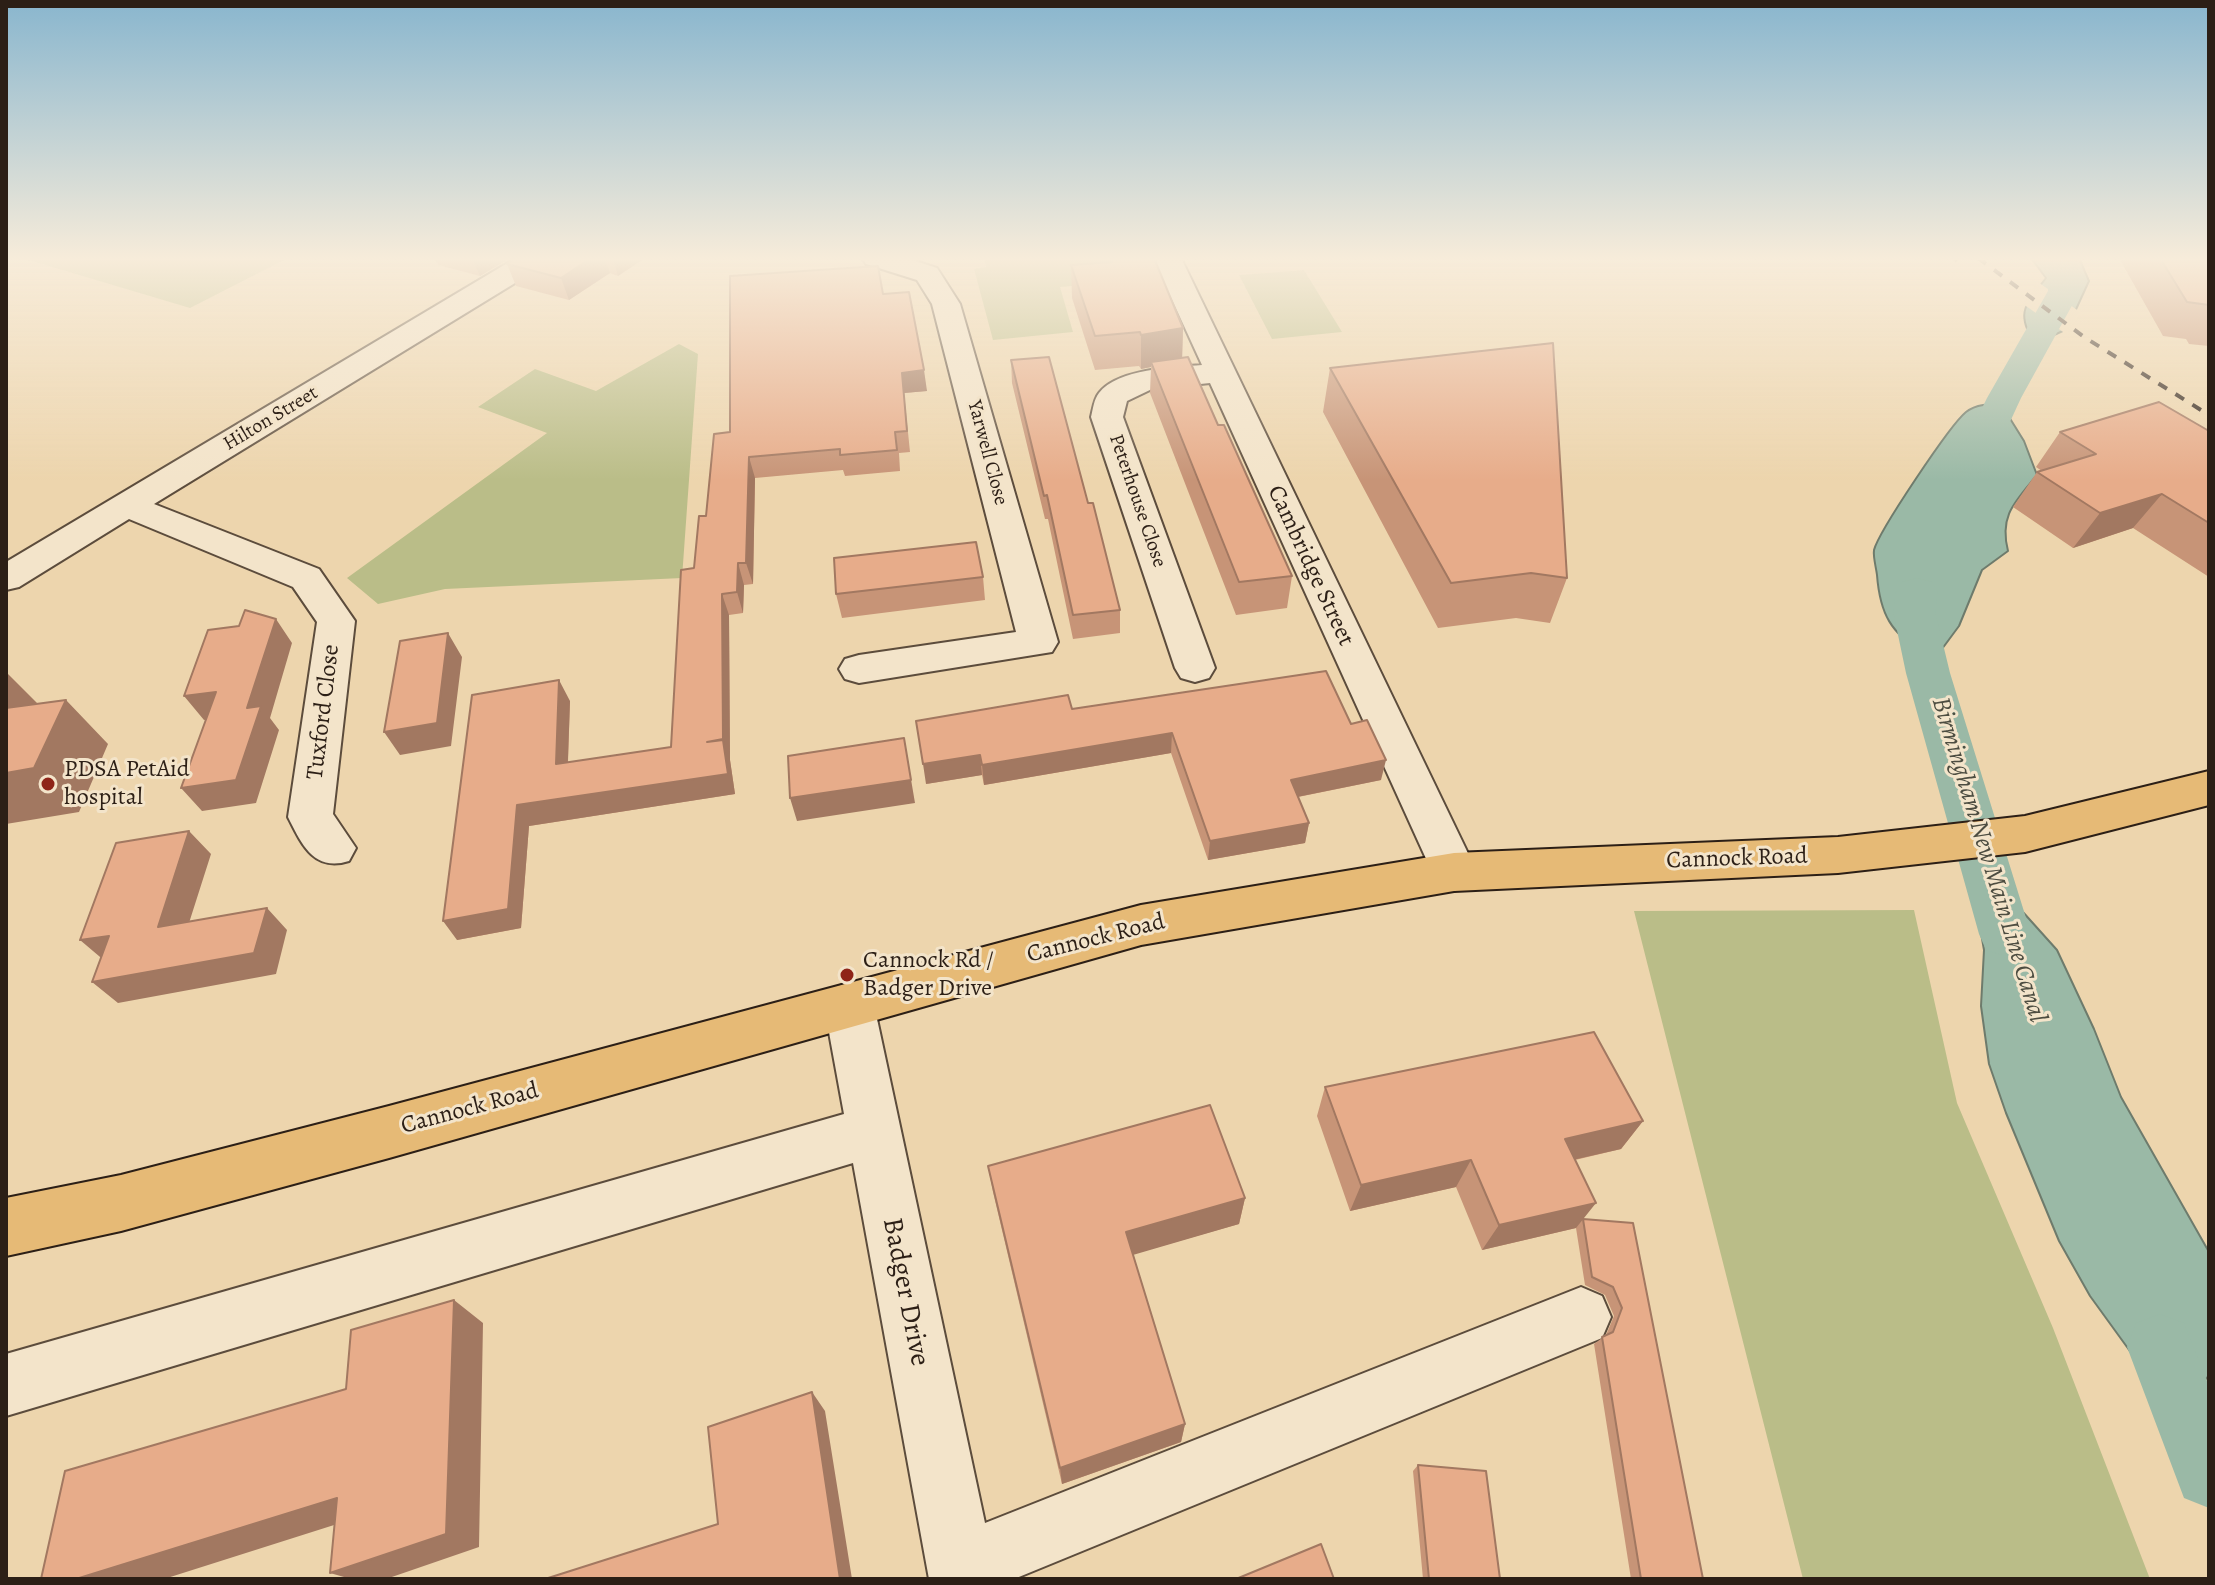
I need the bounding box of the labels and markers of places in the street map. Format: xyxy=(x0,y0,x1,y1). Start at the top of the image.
place label: PDSA PetAid hospital xyxy=(64,756,190,812)
marker: PDSA PetAid hospital xyxy=(39,775,57,793)
place label: Cannock Rd / Badger Drive xyxy=(863,947,994,1003)
marker: Cannock Rd / Badger Drive xyxy=(838,966,856,984)

